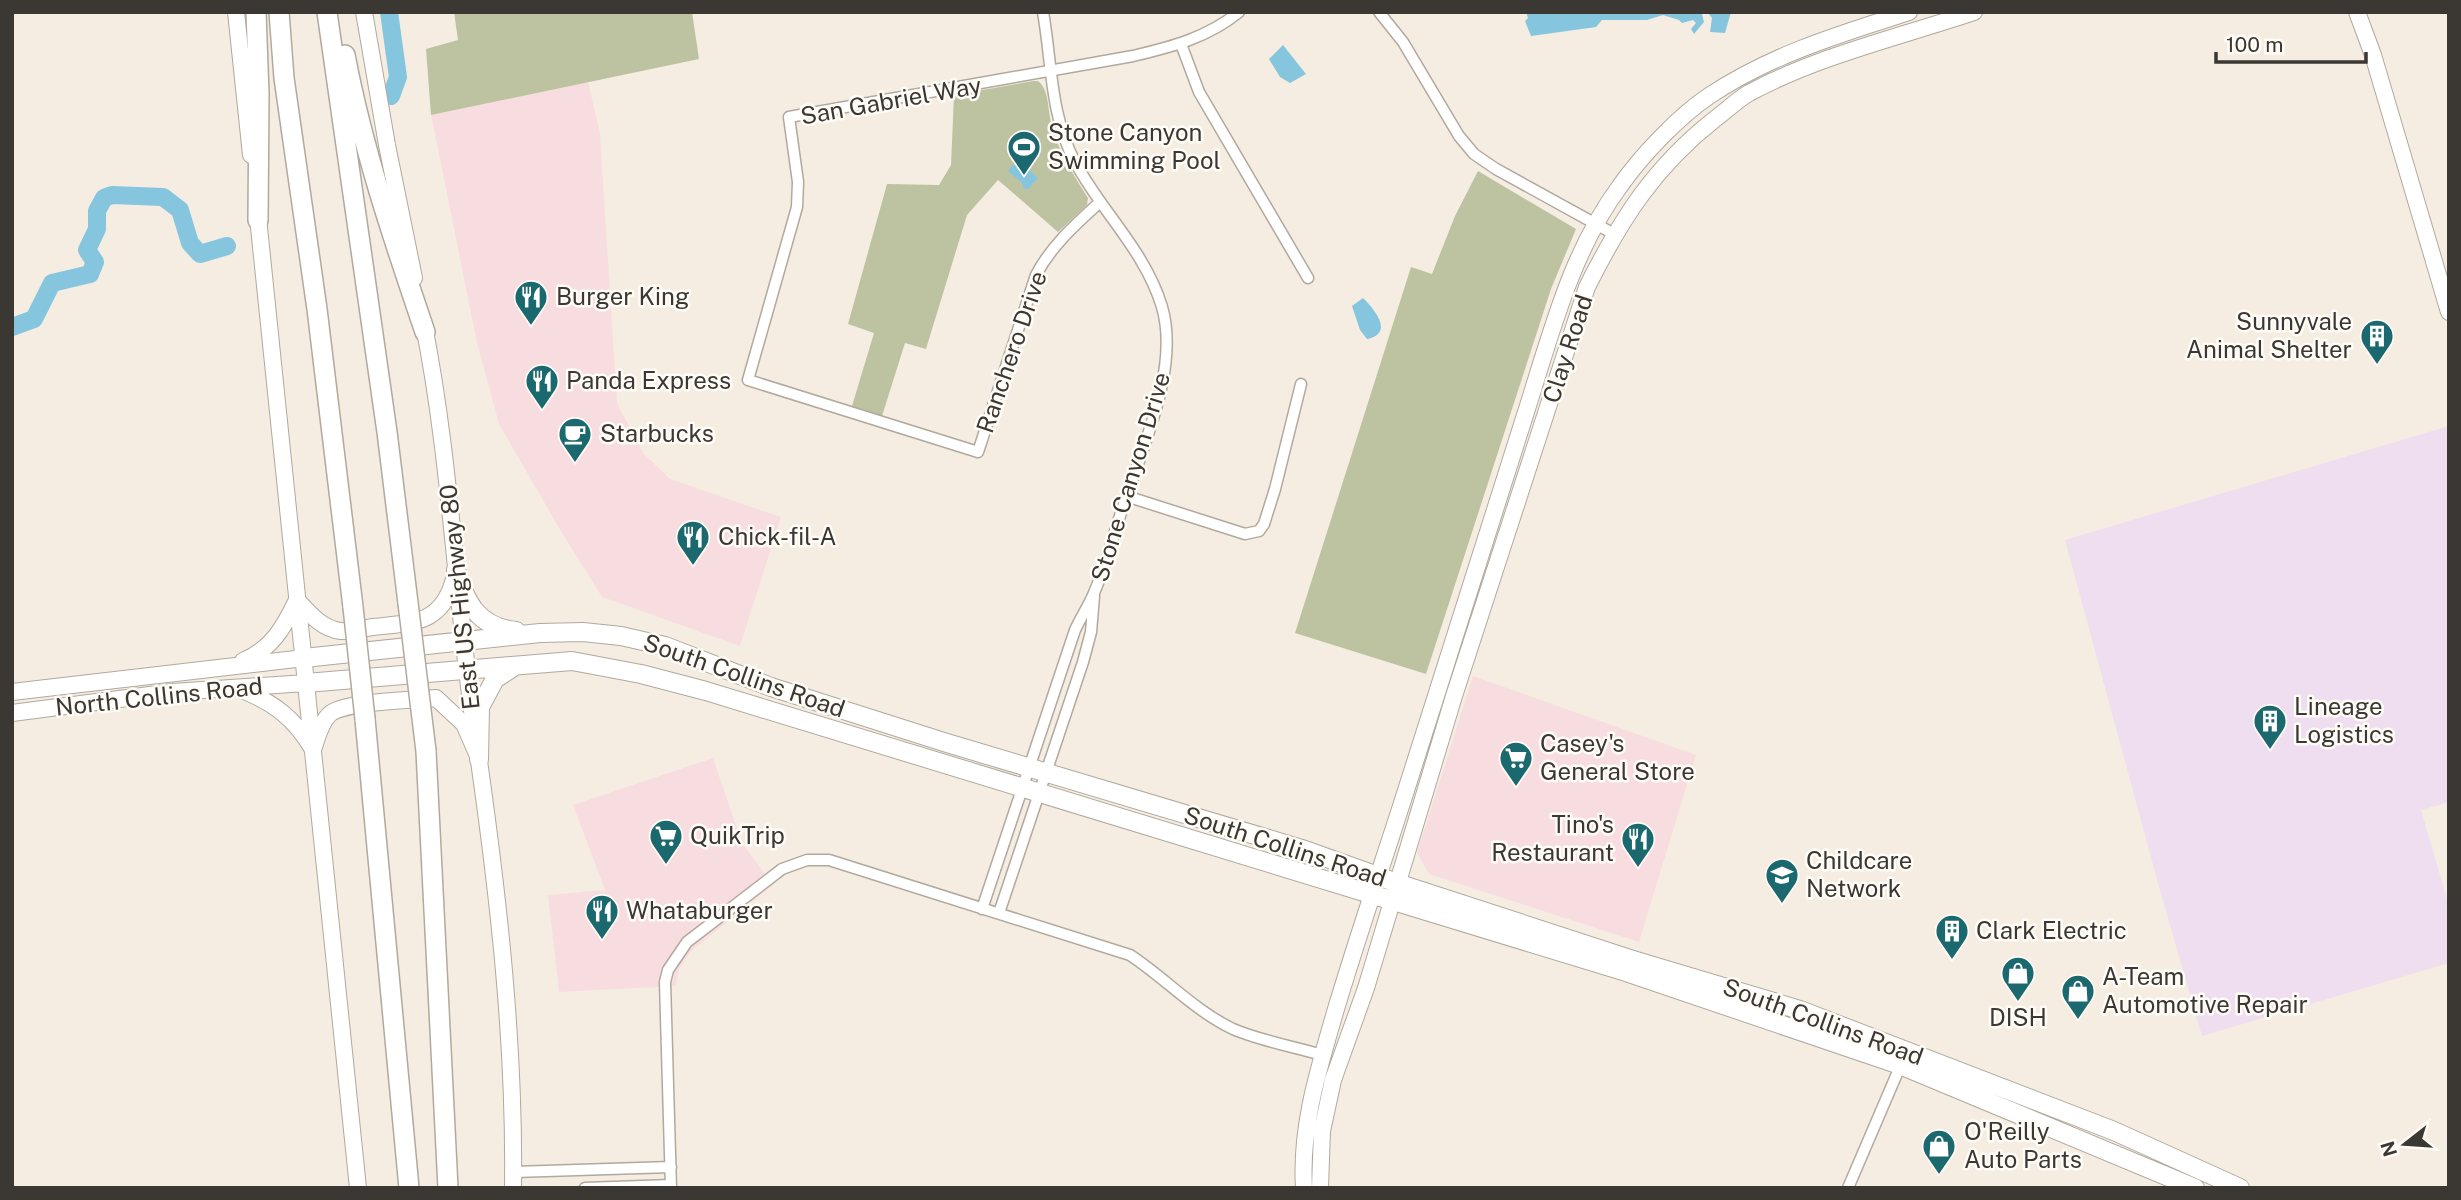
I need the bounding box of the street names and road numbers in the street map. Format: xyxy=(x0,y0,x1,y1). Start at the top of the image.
street label: San Gabriel Way xyxy=(798,70,984,130)
street label: Ranchero Drive xyxy=(970,267,1052,436)
street label: Clay Road xyxy=(1536,291,1598,406)
street label: Stone Canyon Drive xyxy=(1085,369,1175,585)
street label: East US Highway 80 xyxy=(433,483,485,711)
street label: South Collins Road xyxy=(640,627,849,723)
street label: North Collins Road xyxy=(54,671,264,721)
street label: South Collins Road xyxy=(1181,800,1390,892)
street label: South Collins Road xyxy=(1719,972,1927,1070)

